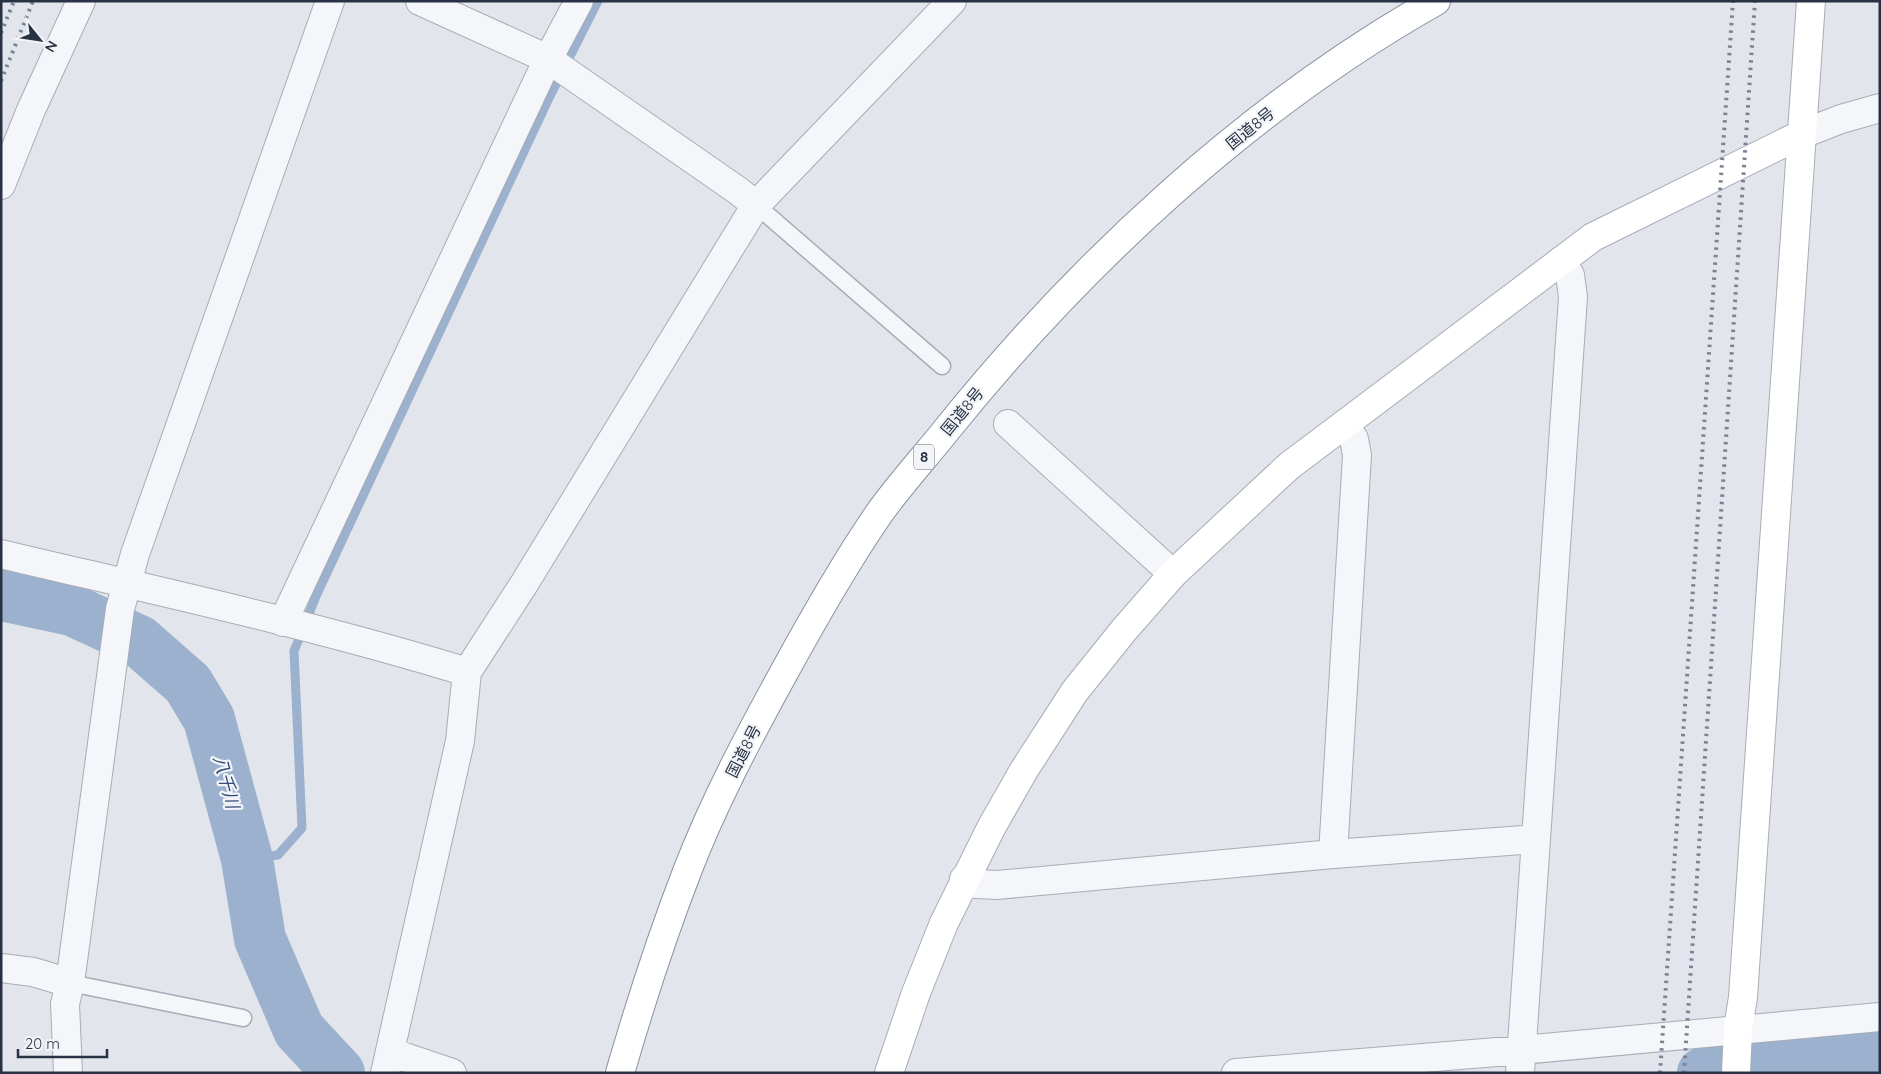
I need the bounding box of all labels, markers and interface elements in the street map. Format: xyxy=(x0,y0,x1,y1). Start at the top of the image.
north arrow xyxy=(15,15,65,65)
text: N xyxy=(41,38,62,55)
street label: 国道8号 xyxy=(1222,102,1278,154)
street label: 国道8号 xyxy=(936,383,988,439)
road number: 8 xyxy=(914,444,934,470)
street label: 国道8号 xyxy=(721,721,765,781)
water label: 八千川 xyxy=(208,753,245,813)
scale bar xyxy=(18,1026,106,1058)
text: 20 m xyxy=(25,1034,60,1053)

